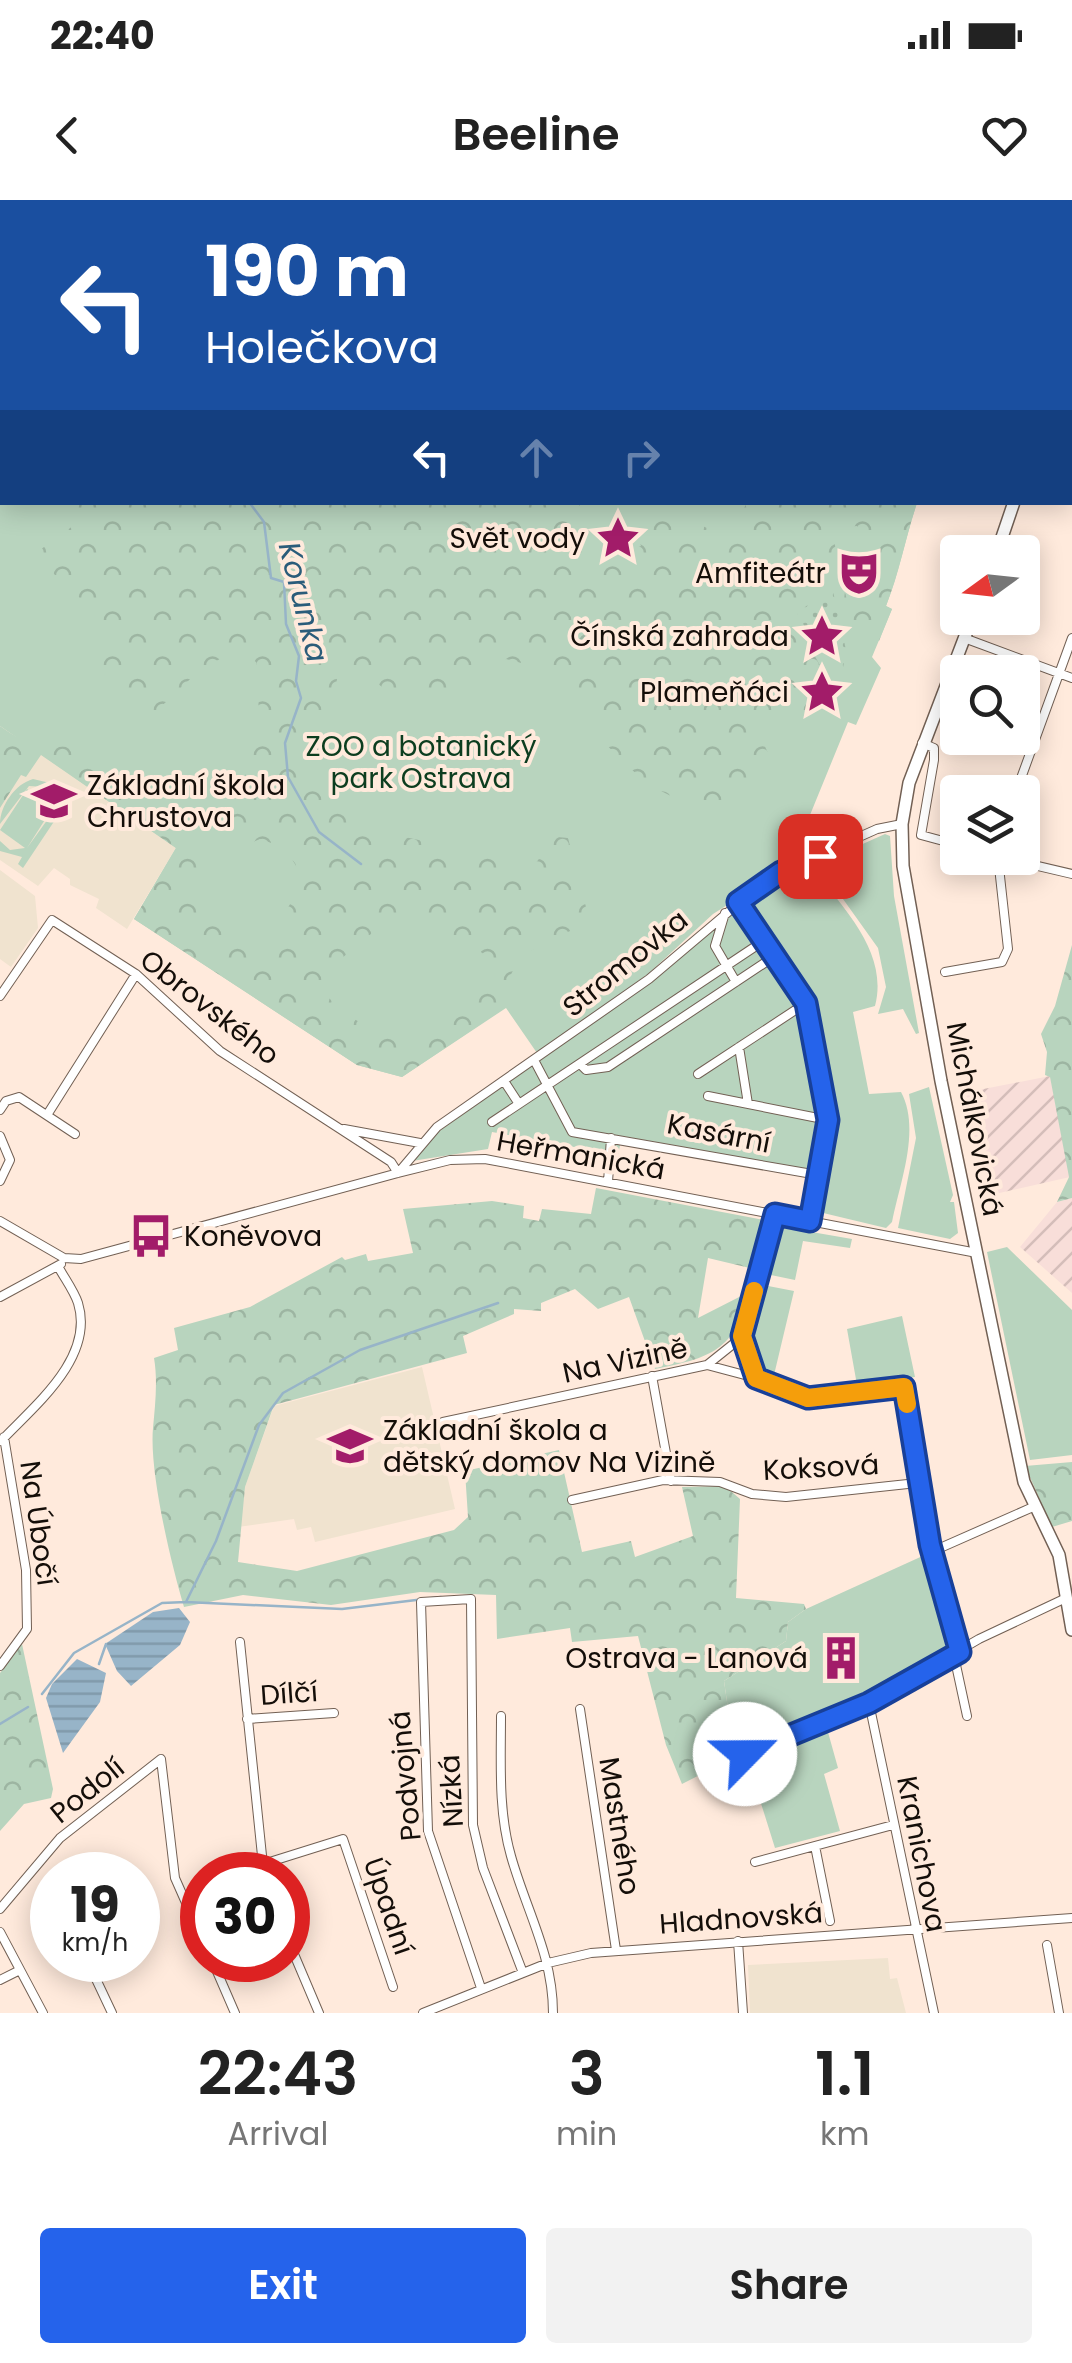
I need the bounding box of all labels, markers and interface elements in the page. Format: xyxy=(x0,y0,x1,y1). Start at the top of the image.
text: 22:40 xyxy=(50,9,155,62)
text: Beeline xyxy=(453,103,620,166)
icon: back xyxy=(40,108,95,163)
icon: heart xyxy=(977,108,1032,163)
text: 190 m xyxy=(205,222,409,321)
icon: left xyxy=(40,240,170,370)
text: Holečkova xyxy=(205,316,439,379)
icon: left xyxy=(404,430,459,485)
icon: ahead xyxy=(509,430,564,485)
icon: right xyxy=(614,430,669,485)
place icon: Svět vody xyxy=(594,514,642,562)
place label: Svět vody xyxy=(450,519,585,558)
north arrow xyxy=(940,535,1040,635)
map controls xyxy=(940,535,1040,875)
water label: Korunka xyxy=(268,537,339,667)
theatre icon: Amfiteátr xyxy=(835,549,883,597)
place label: Amfiteátr xyxy=(695,554,826,593)
place icon: Čínská zahrada xyxy=(798,612,846,660)
place label: Čínská zahrada xyxy=(570,617,789,656)
button: search xyxy=(940,655,1040,755)
place icon: Plameňáci xyxy=(798,668,846,716)
place label: Plameňáci xyxy=(640,673,789,712)
park label: ZOO a botanický park Ostrava xyxy=(305,727,537,798)
place label: Základní škola Chrustova xyxy=(87,766,285,837)
button: layers xyxy=(940,775,1040,875)
school or university icon: Základní škola Chrustova xyxy=(30,777,78,825)
pin xyxy=(778,814,863,899)
icon: arrive xyxy=(793,829,848,884)
street label: Stromovka xyxy=(554,901,696,1026)
street label: Obrovského xyxy=(132,941,288,1074)
street label: Michálkovická xyxy=(937,1019,1012,1220)
street label: Kasární xyxy=(664,1104,774,1163)
street label: Heřmanická xyxy=(494,1122,668,1189)
bus stop icon: Koněvova xyxy=(127,1212,175,1260)
place label: Koněvova xyxy=(184,1217,322,1256)
street label: Na Vizině xyxy=(559,1328,691,1393)
place label: Základní škola a dětský domov Na Vizině xyxy=(383,1411,715,1482)
school or university icon: Základní škola a dětský domov Na Vizině xyxy=(326,1422,374,1470)
street label: Koksová xyxy=(762,1445,880,1490)
street label: Na Úbočí xyxy=(10,1458,67,1588)
building icon: Ostrava - Lanová xyxy=(817,1634,865,1682)
place label: Ostrava - Lanová xyxy=(565,1639,808,1678)
street label: Dílčí xyxy=(259,1672,319,1715)
position arrow xyxy=(693,1702,797,1806)
street label: Podvojná xyxy=(380,1709,431,1843)
street label: Podolí xyxy=(42,1748,133,1832)
street label: Nízká xyxy=(430,1754,473,1828)
street label: Mastného xyxy=(589,1754,650,1898)
street label: Kranichova xyxy=(887,1773,956,1936)
speed limit sign: 30 xyxy=(180,1852,310,1982)
street label: Úpadní xyxy=(354,1852,423,1960)
text: 19 xyxy=(70,1869,120,1940)
street label: Hladnovská xyxy=(658,1893,824,1944)
text: km/h xyxy=(62,1925,128,1960)
text: 22:43 xyxy=(198,2032,358,2116)
text: 3 xyxy=(569,2032,605,2116)
text: 1.1 xyxy=(815,2032,874,2116)
text: Arrival xyxy=(228,2111,328,2156)
text: min xyxy=(556,2111,617,2156)
text: km xyxy=(820,2111,869,2156)
button: Exit xyxy=(40,2228,526,2343)
button: Share xyxy=(546,2228,1032,2343)

